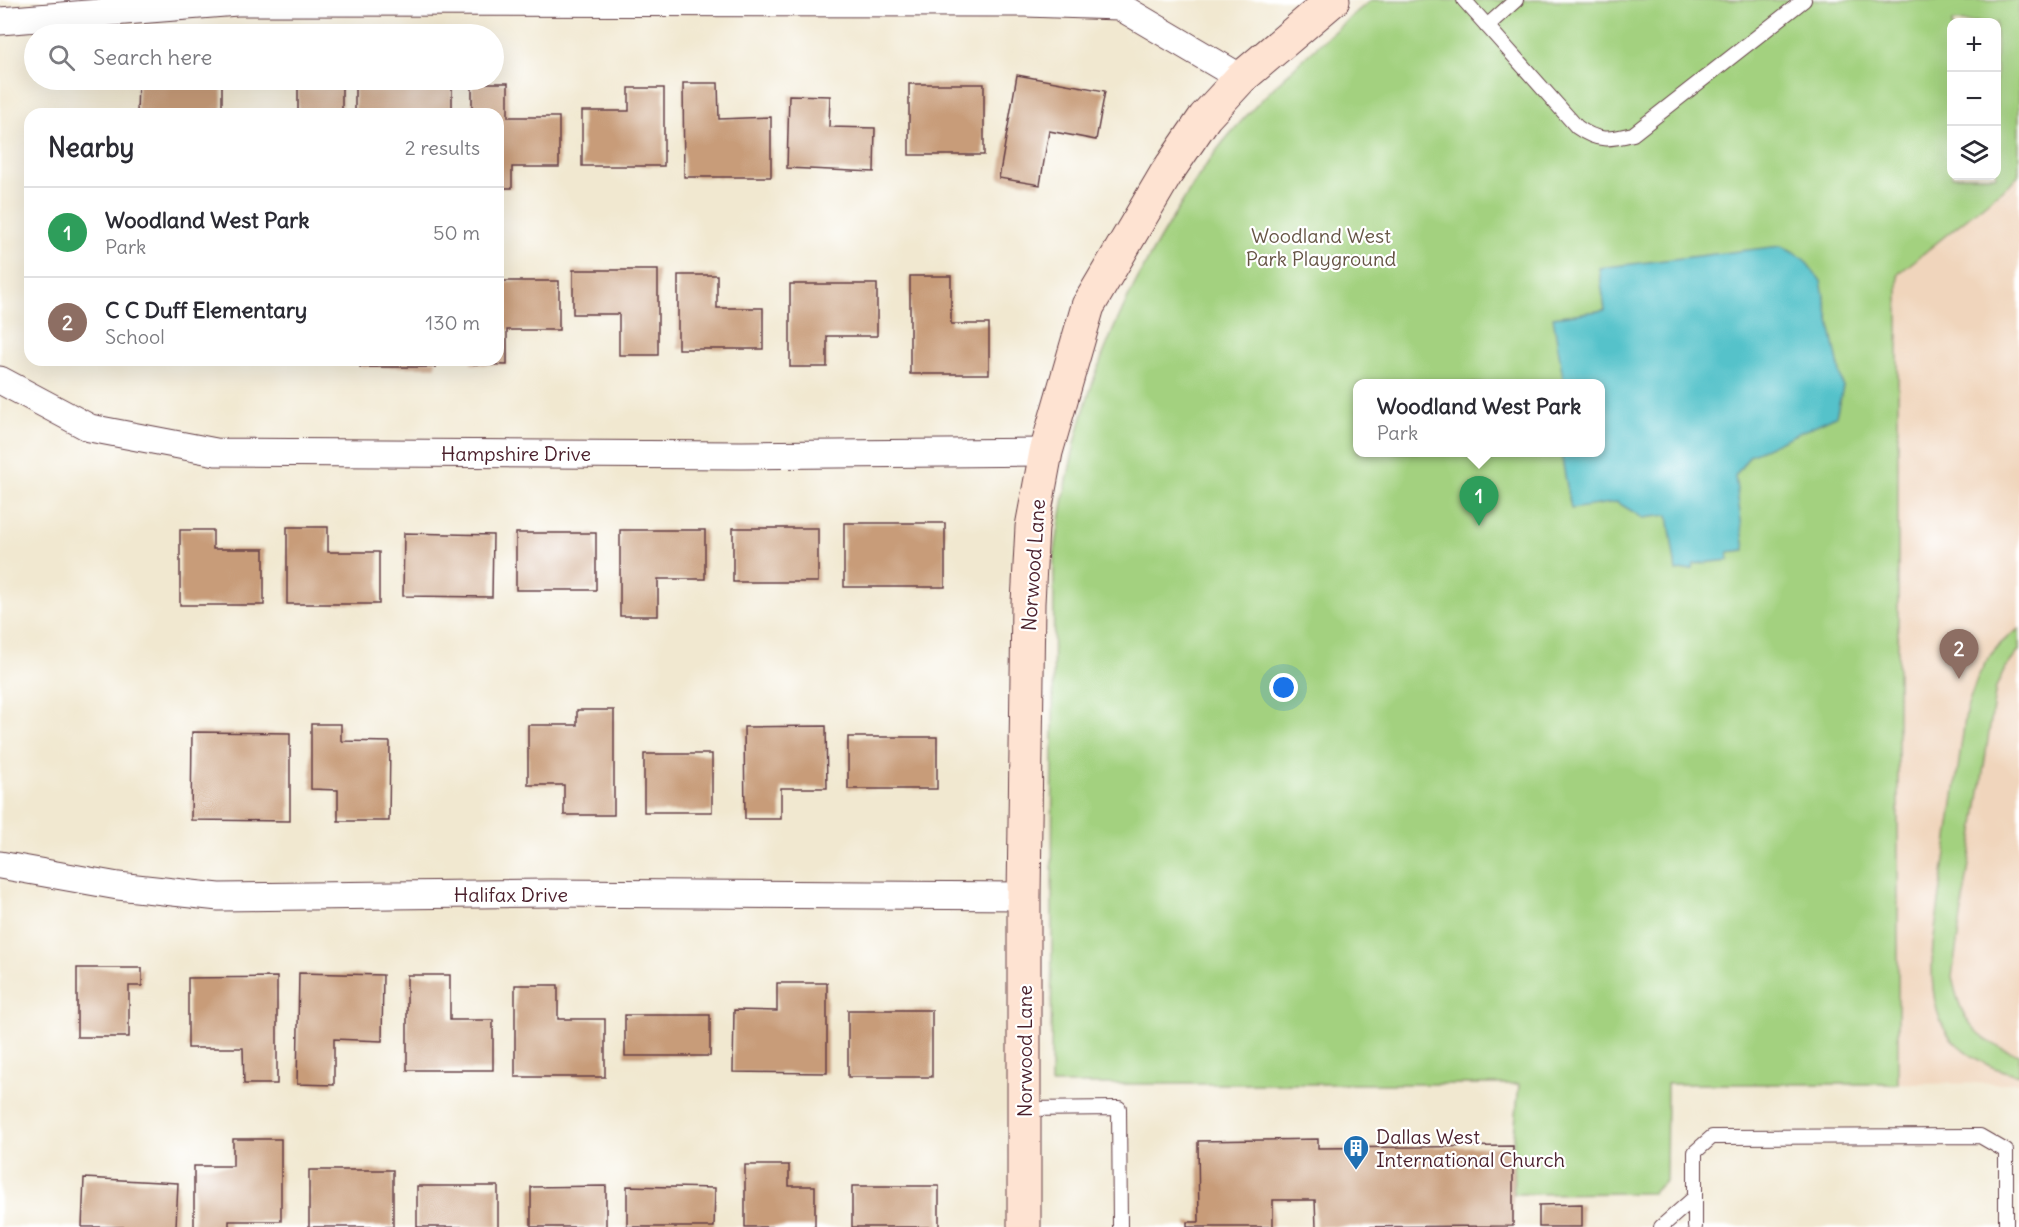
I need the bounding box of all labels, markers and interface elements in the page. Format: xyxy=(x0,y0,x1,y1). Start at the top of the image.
map controls xyxy=(1947,18,2001,180)
button: + xyxy=(1947,18,2001,72)
search box xyxy=(24,24,504,90)
icon: search xyxy=(45,41,78,74)
text: Search here xyxy=(93,43,212,71)
button: − xyxy=(1947,72,2001,126)
button: layers xyxy=(1947,126,2001,180)
text: Nearby xyxy=(48,131,134,164)
text: 2 results xyxy=(405,135,480,160)
text: Woodland West Park xyxy=(105,206,309,234)
text: 1 xyxy=(64,220,71,245)
text: 50 m xyxy=(433,220,480,245)
park label: Woodland West Park Playground xyxy=(1246,223,1397,271)
text: Park xyxy=(105,234,146,259)
text: C C Duff Elementary xyxy=(105,296,307,324)
text: 2 xyxy=(62,310,73,335)
text: 130 m xyxy=(425,310,480,335)
text: School xyxy=(105,324,165,349)
popup xyxy=(1353,379,1605,457)
text: Woodland West Park xyxy=(1377,392,1581,420)
text: Park xyxy=(1377,420,1418,445)
street label: Hampshire Drive xyxy=(441,441,591,466)
pin: 1 xyxy=(1460,476,1498,526)
street label: Norwood Lane xyxy=(1016,498,1050,632)
pin: 2 xyxy=(1940,630,1978,679)
your location xyxy=(1269,673,1298,702)
street label: Halifax Drive xyxy=(454,882,568,907)
street label: Norwood Lane xyxy=(1012,985,1037,1117)
place label: Dallas West International Church xyxy=(1376,1124,1565,1172)
building icon: Dallas West International Church xyxy=(1341,1133,1371,1171)

